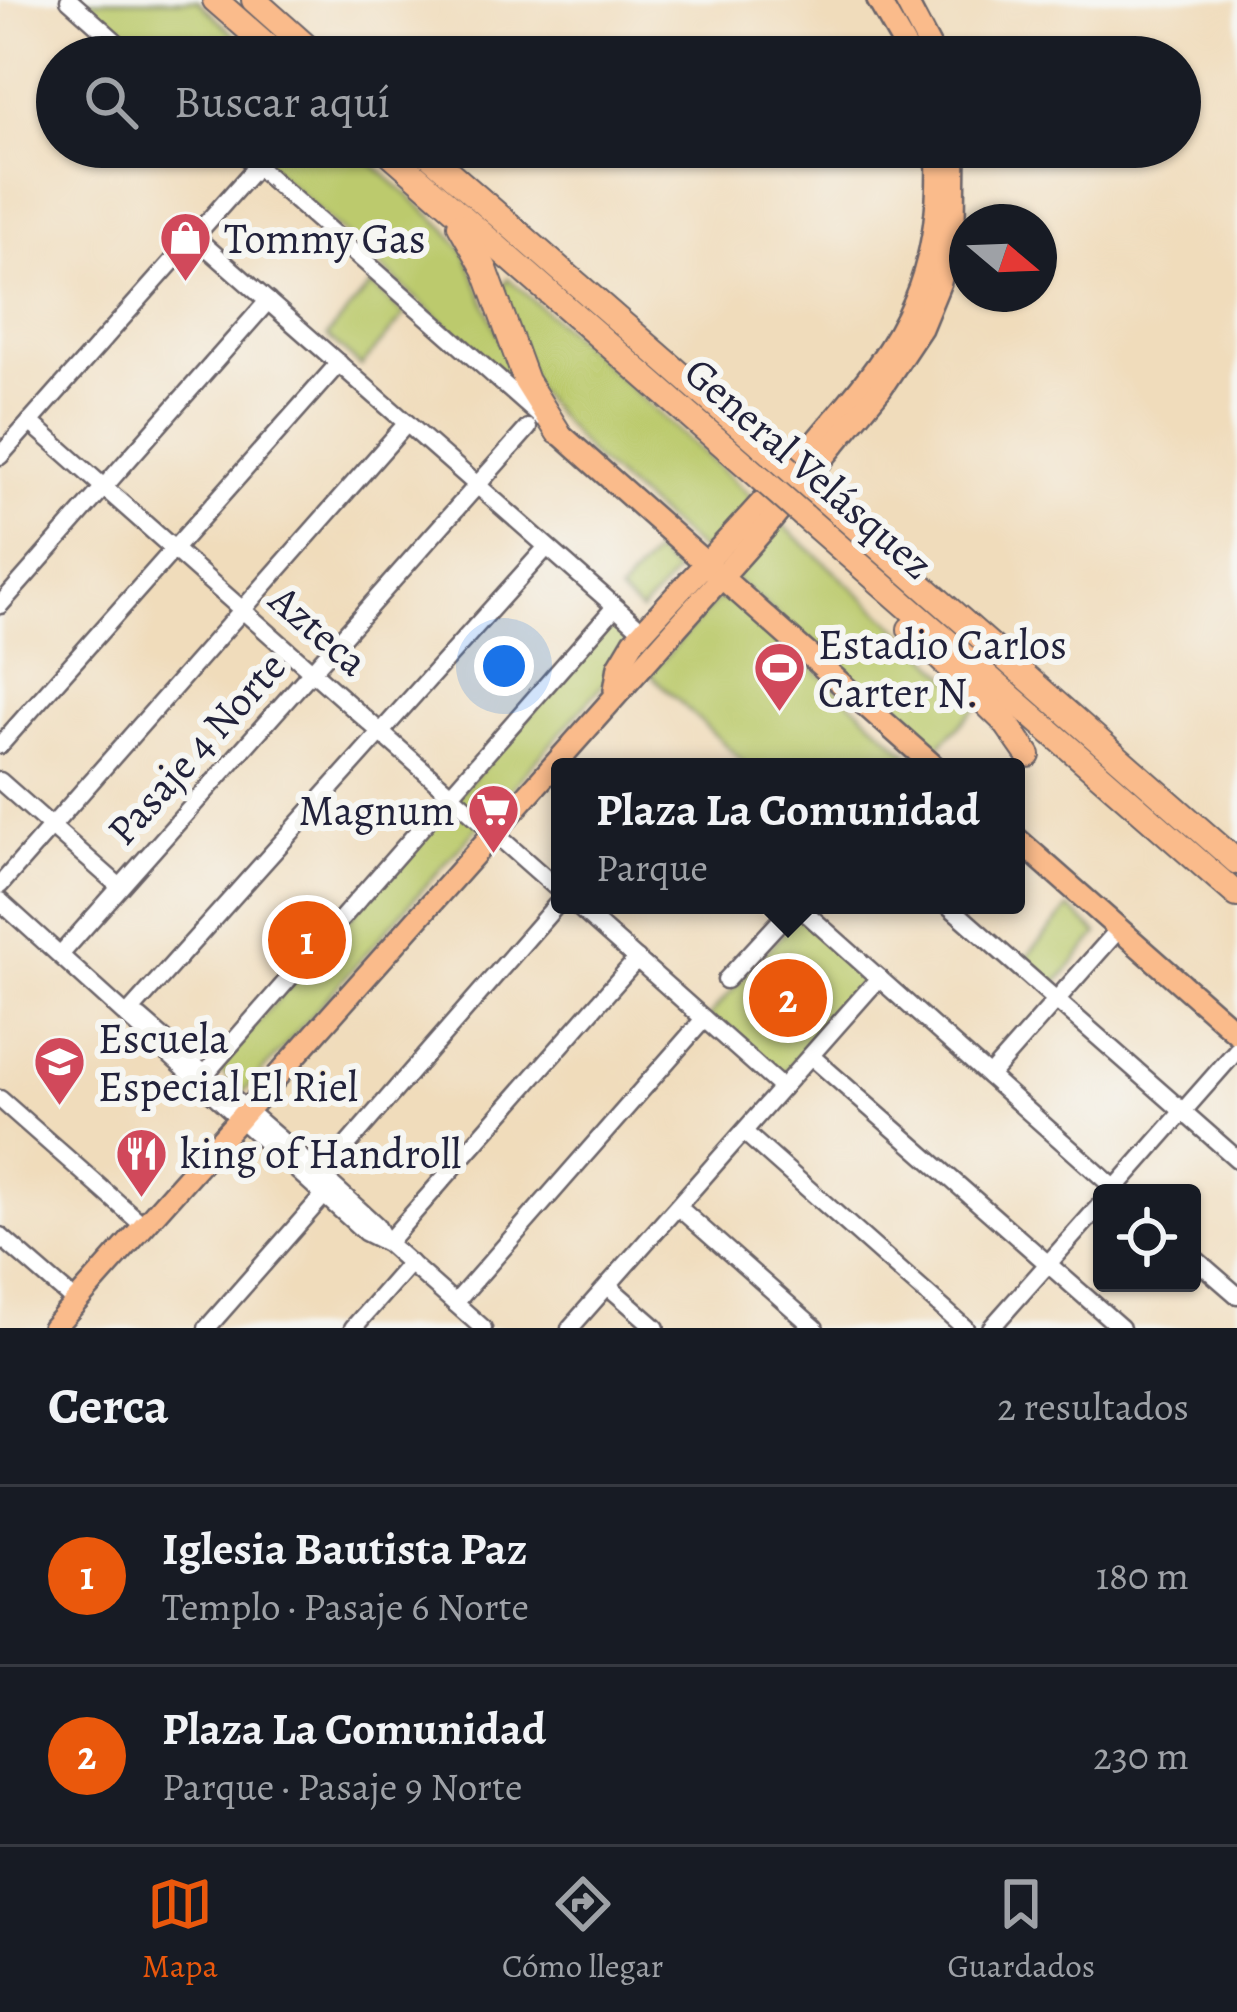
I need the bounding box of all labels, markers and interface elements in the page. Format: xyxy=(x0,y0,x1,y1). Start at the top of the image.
search box xyxy=(36,36,1201,168)
icon: search xyxy=(78,69,144,135)
text: Buscar aquí xyxy=(174,71,390,133)
north arrow xyxy=(949,204,1057,312)
shop icon: Tommy Gas xyxy=(157,210,213,284)
place label: Tommy Gas xyxy=(224,210,426,267)
street label: General Velásquez xyxy=(673,344,945,592)
street label: Azteca xyxy=(257,571,381,689)
place label: Estadio Carlos Carter N. xyxy=(818,616,1067,721)
your location xyxy=(474,636,534,696)
street label: Pasaje 4 Norte xyxy=(94,639,298,857)
sports icon: Estadio Carlos Carter N. xyxy=(751,640,807,714)
popup xyxy=(551,758,1025,914)
text: Plaza La Comunidad xyxy=(596,779,980,841)
place label: Magnum xyxy=(299,782,455,839)
supermarket icon: Magnum xyxy=(466,782,522,856)
text: Parque xyxy=(596,841,708,894)
pin: 1 xyxy=(268,895,346,985)
pin: 2 xyxy=(749,953,827,1043)
place label: Escuela Especial El Riel xyxy=(98,1010,358,1115)
school or university icon: Escuela Especial El Riel xyxy=(31,1034,87,1108)
restaurant icon: king of Handroll xyxy=(113,1125,169,1199)
place label: king of Handroll xyxy=(180,1125,461,1182)
map controls xyxy=(1093,1184,1201,1292)
button: locate xyxy=(1093,1184,1201,1292)
text: Cerca xyxy=(48,1371,169,1441)
text: 2 resultados xyxy=(997,1380,1189,1433)
text: Iglesia Bautista Paz xyxy=(162,1518,527,1580)
text: 1 xyxy=(80,1549,94,1602)
text: 180 m xyxy=(1096,1549,1189,1602)
text: Templo · Pasaje 6 Norte xyxy=(162,1580,529,1633)
text: Plaza La Comunidad xyxy=(162,1698,546,1760)
text: 2 xyxy=(78,1729,96,1782)
text: 230 m xyxy=(1093,1729,1189,1782)
text: Parque · Pasaje 9 Norte xyxy=(162,1760,522,1813)
tab: Mapa xyxy=(142,1871,218,1988)
tab: Cómo llegar xyxy=(502,1871,663,1988)
tab: Guardados xyxy=(948,1871,1095,1988)

